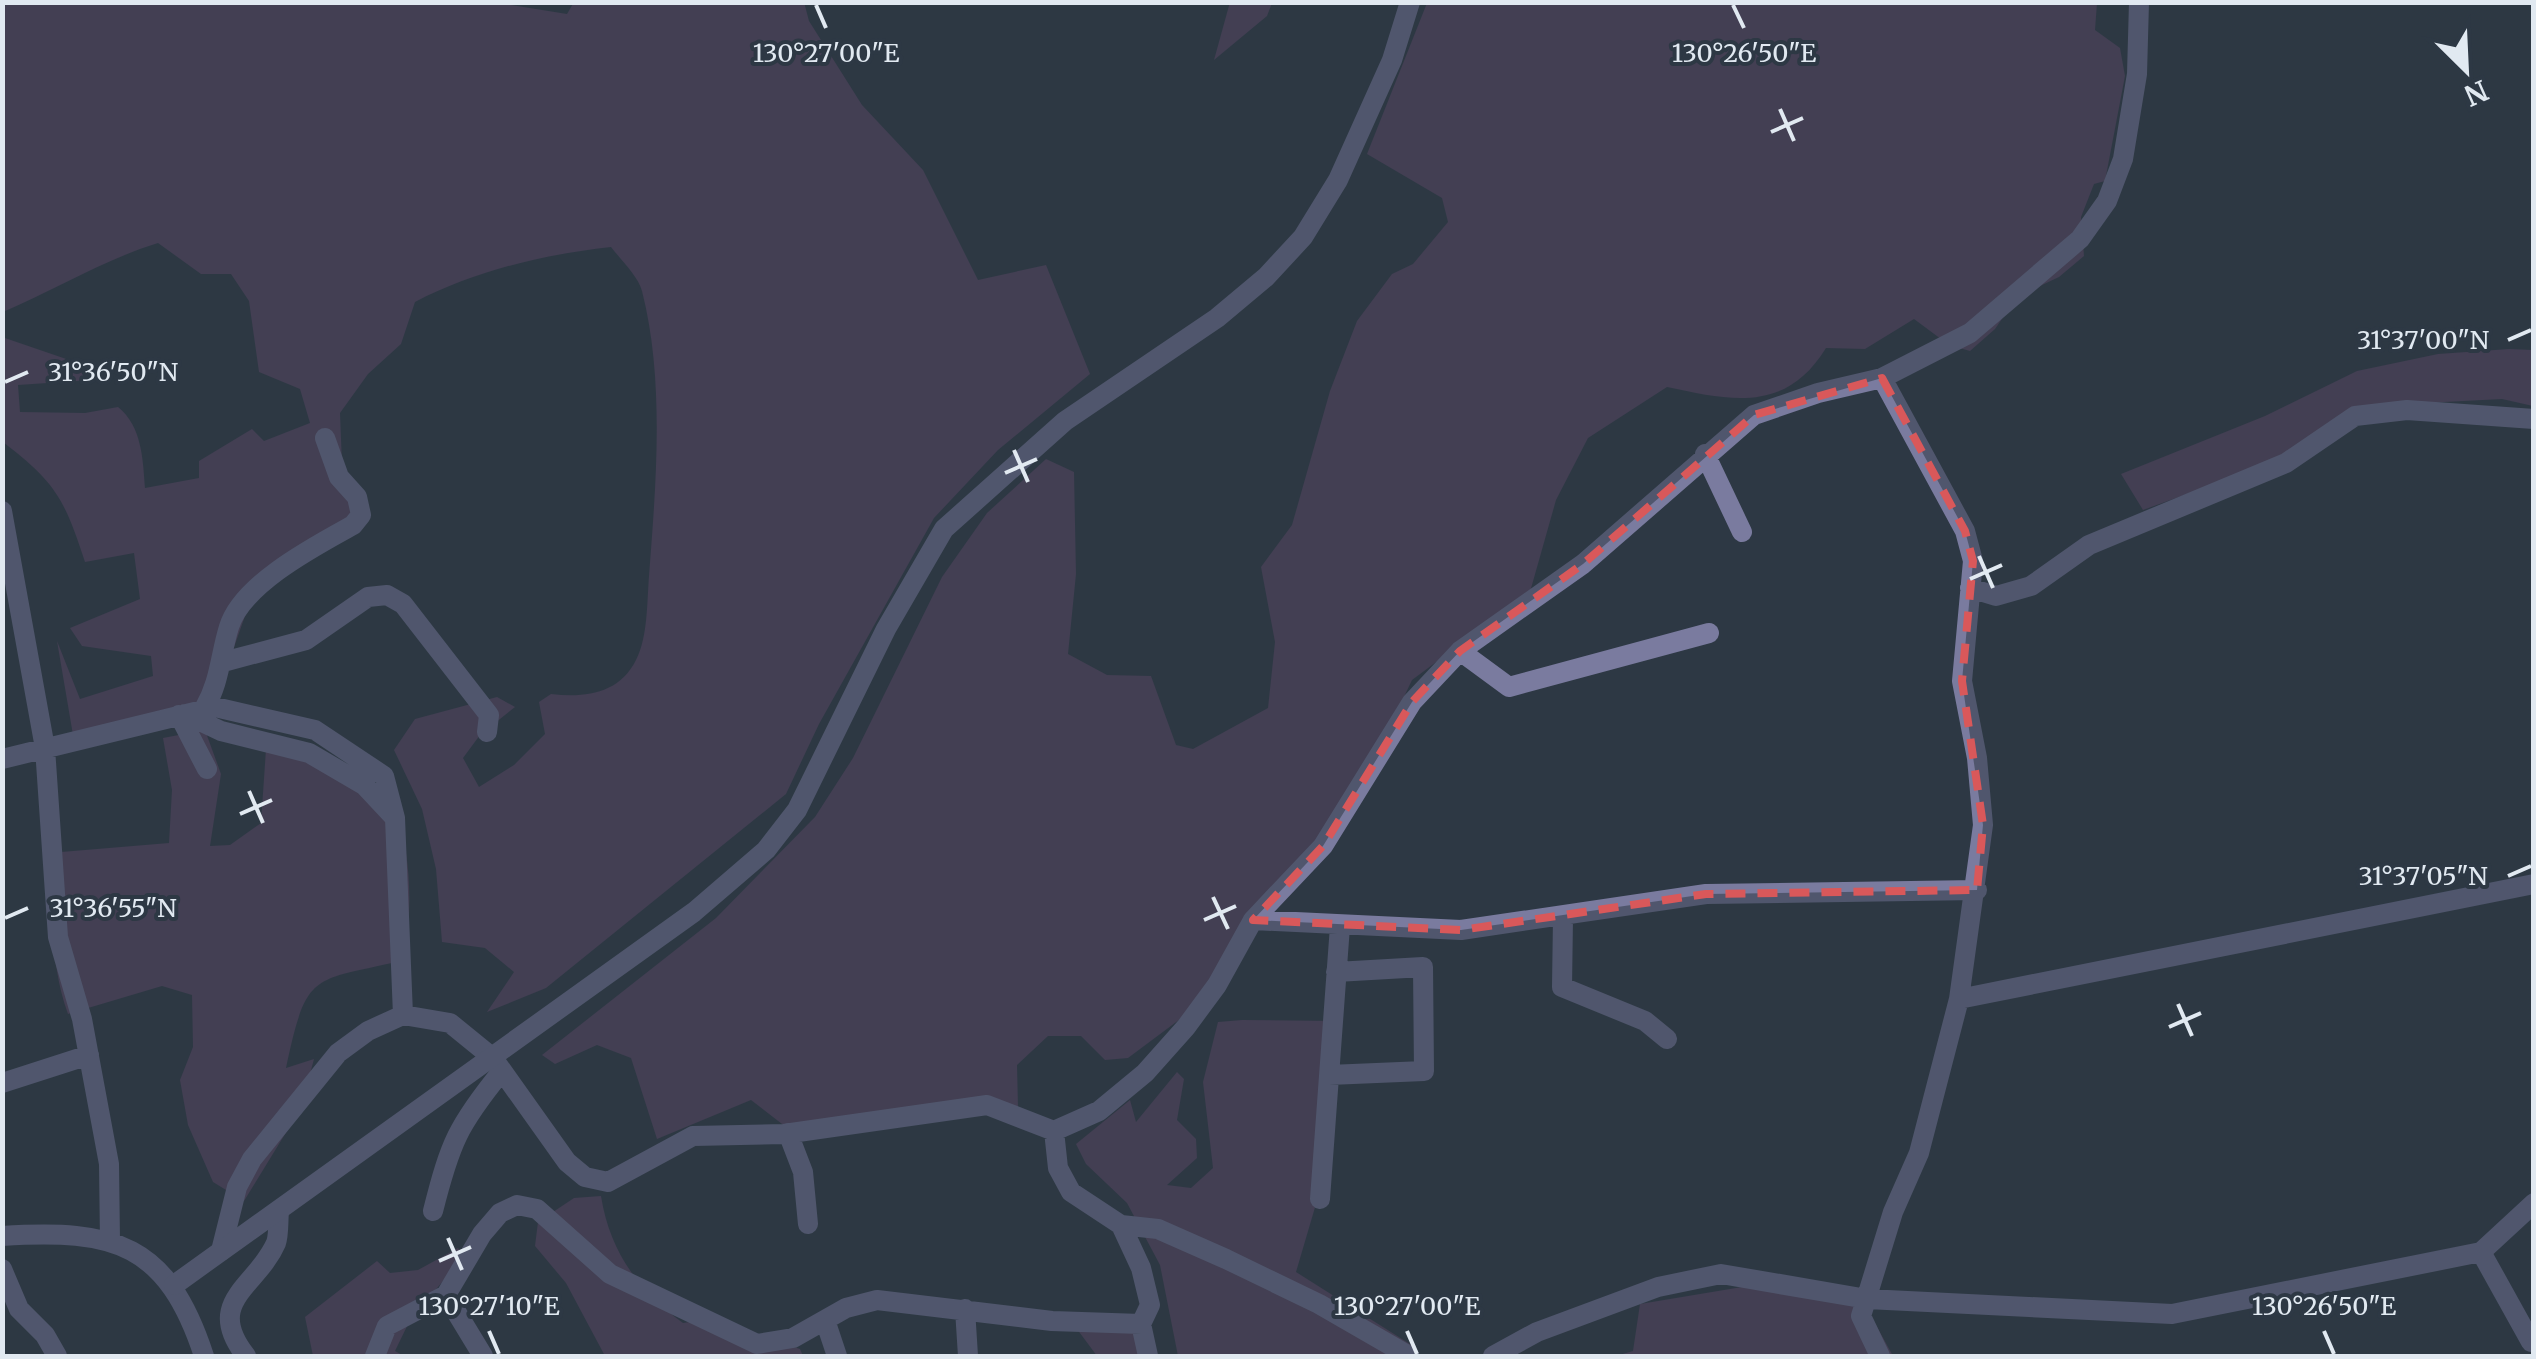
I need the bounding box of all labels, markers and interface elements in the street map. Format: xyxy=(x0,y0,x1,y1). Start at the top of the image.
north arrow xyxy=(2416,20,2516,120)
text: 130°27'00"E xyxy=(753,37,899,69)
text: 130°26'50"E xyxy=(1672,37,1816,69)
text: N xyxy=(2459,72,2494,114)
text: 31°37'00"N xyxy=(2357,324,2489,356)
text: 31°36'50"N xyxy=(48,356,178,388)
text: 31°37'05"N xyxy=(2358,860,2488,892)
text: 31°36'55"N xyxy=(49,892,177,924)
text: 130°27'10"E xyxy=(418,1290,560,1322)
text: 130°27'00"E xyxy=(1334,1290,1480,1322)
text: 130°26'50"E xyxy=(2252,1290,2396,1322)

